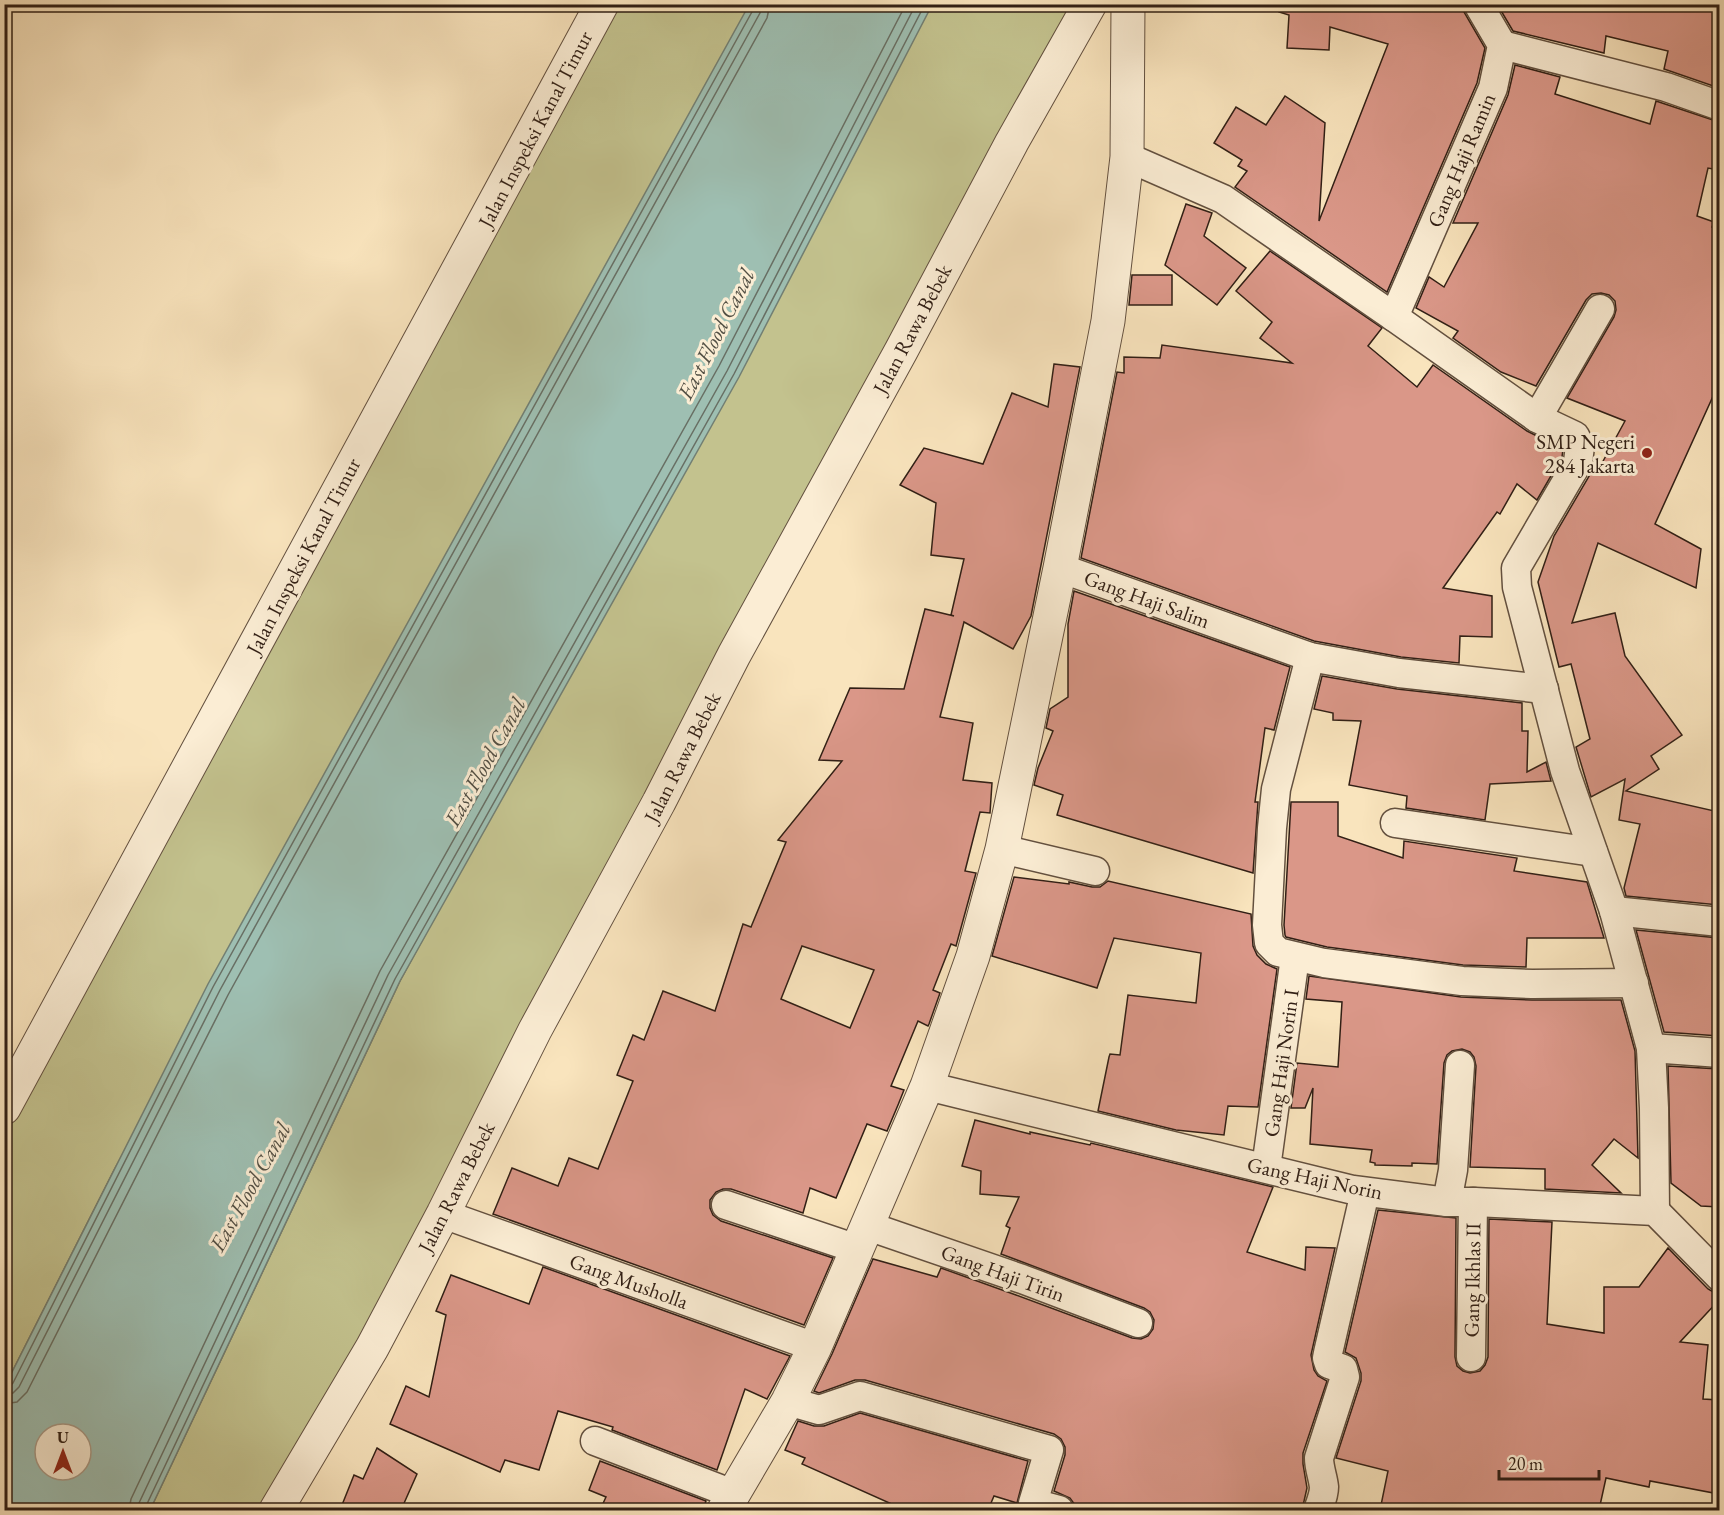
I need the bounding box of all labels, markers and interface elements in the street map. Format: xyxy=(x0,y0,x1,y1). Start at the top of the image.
street label: Jalan Inspeksi Kanal Timur xyxy=(471,26,598,234)
street label: Gang Haji Ramin xyxy=(1421,89,1501,231)
street label: Jalan Rawa Bebek xyxy=(866,258,958,400)
water label: East Flood Canal xyxy=(670,263,762,405)
place label: SMP Negeri 284 Jakarta xyxy=(1536,428,1636,479)
marker: SMP Negeri 284 Jakarta xyxy=(1640,446,1654,460)
street label: Jalan Inspeksi Kanal Timur xyxy=(239,453,366,661)
street label: Gang Haji Salim xyxy=(1080,564,1214,634)
street label: Jalan Rawa Bebek xyxy=(637,686,727,829)
water label: East Flood Canal xyxy=(437,692,533,832)
street label: Gang Haji Norin I xyxy=(1257,987,1305,1139)
street label: Jalan Rawa Bebek xyxy=(411,1116,501,1259)
water label: East Flood Canal xyxy=(202,1117,298,1257)
street label: Gang Haji Norin xyxy=(1245,1150,1385,1206)
street label: Gang Ikhlas II xyxy=(1458,1222,1486,1338)
street label: Gang Haji Tirin xyxy=(937,1238,1069,1308)
street label: Gang Musholla xyxy=(566,1247,693,1315)
north arrow xyxy=(33,1422,93,1482)
text: U xyxy=(57,1427,69,1448)
scale bar xyxy=(1499,1443,1600,1481)
text: 20 m xyxy=(1508,1452,1543,1475)

